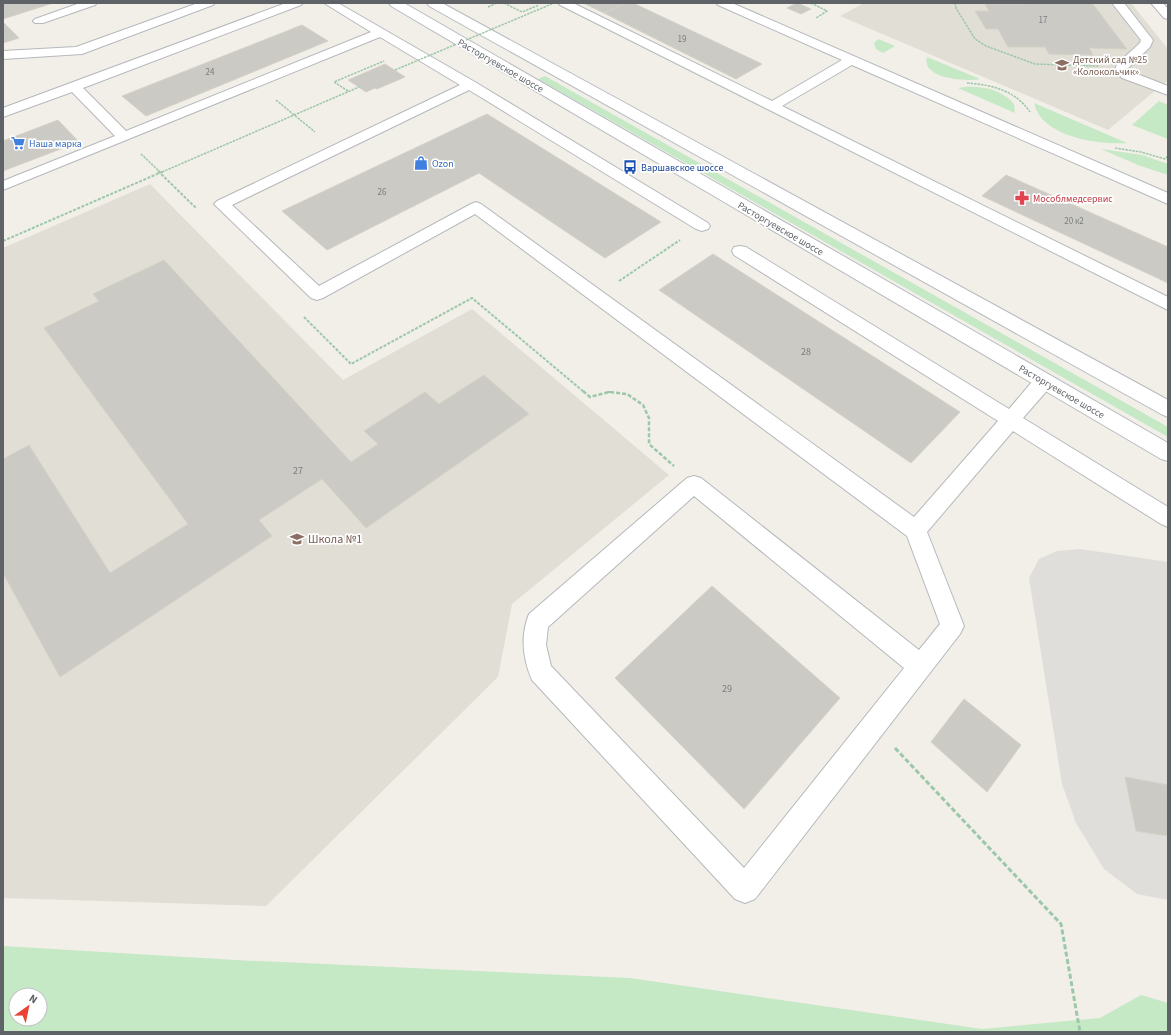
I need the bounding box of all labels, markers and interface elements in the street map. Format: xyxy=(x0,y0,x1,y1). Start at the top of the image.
house number: 17 xyxy=(1039,14,1048,27)
house number: 19 xyxy=(678,33,687,46)
street label: Расторгуевское шоссе xyxy=(455,36,546,96)
place label: Детский сад №25 «Колокольчик» xyxy=(1073,53,1147,79)
school or university icon: Детский сад №25 «Колокольчик» xyxy=(1054,57,1070,73)
house number: 24 xyxy=(206,66,215,79)
supermarket icon: Наша марка xyxy=(10,135,26,151)
place label: Наша марка xyxy=(29,137,82,151)
shop icon: Ozon xyxy=(413,155,429,171)
place label: Ozon xyxy=(432,157,454,171)
bus stop icon: Варшавское шоссе xyxy=(622,159,638,175)
place label: Варшавское шоссе xyxy=(641,161,723,175)
house number: 26 xyxy=(378,186,387,199)
pharmacy icon: Мособлмедсервис xyxy=(1014,190,1030,206)
place label: Мособлмедсервис xyxy=(1033,192,1113,206)
street label: Расторгуевское шоссе xyxy=(735,199,826,259)
house number: 20 к2 xyxy=(1064,215,1084,228)
house number: 28 xyxy=(801,345,811,359)
street label: Расторгуевское шоссе xyxy=(1016,362,1107,422)
house number: 27 xyxy=(293,464,303,478)
school or university icon: Школа №1 xyxy=(289,531,305,547)
place label: Школа №1 xyxy=(308,531,362,548)
house number: 29 xyxy=(722,682,732,696)
north arrow xyxy=(8,987,48,1027)
text: N xyxy=(26,991,40,1007)

